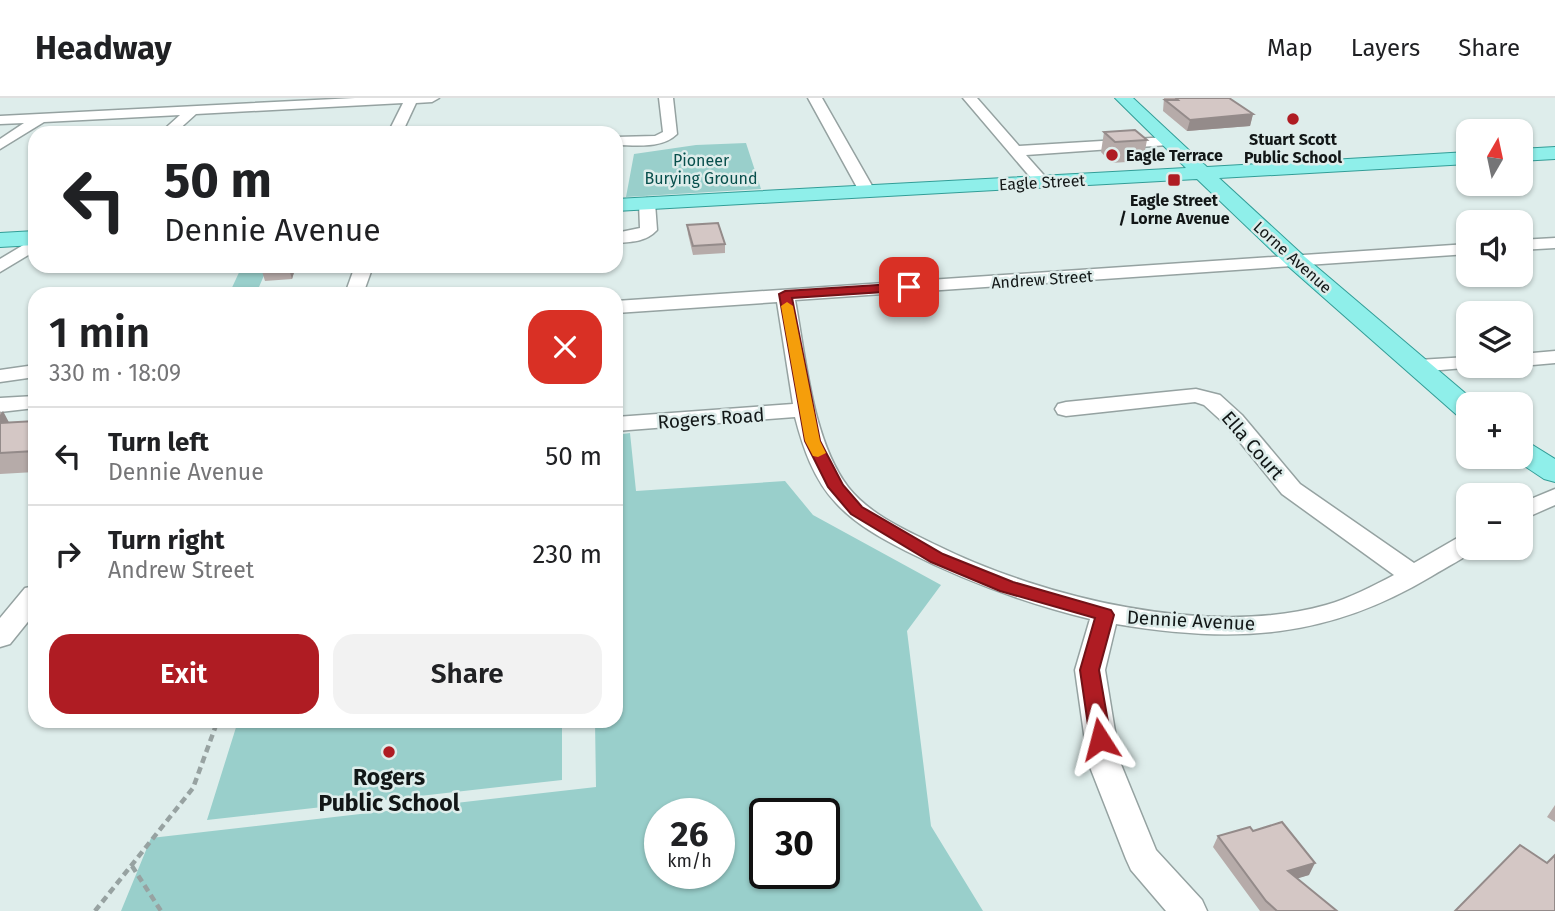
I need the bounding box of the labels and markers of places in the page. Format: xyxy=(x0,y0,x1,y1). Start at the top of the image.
marker: Stuart Scott Public School xyxy=(1285,111,1301,127)
place label: Stuart Scott Public School xyxy=(1244,130,1342,167)
place label: Eagle Terrace xyxy=(1126,146,1223,165)
marker: Eagle Terrace xyxy=(1104,147,1120,163)
marker: Eagle Street / Lorne Avenue xyxy=(1166,172,1182,188)
place label: Eagle Street / Lorne Avenue xyxy=(1118,191,1230,228)
pin xyxy=(879,257,939,317)
marker: Rogers Public School xyxy=(381,744,397,760)
place label: Rogers Public School xyxy=(318,763,460,817)

